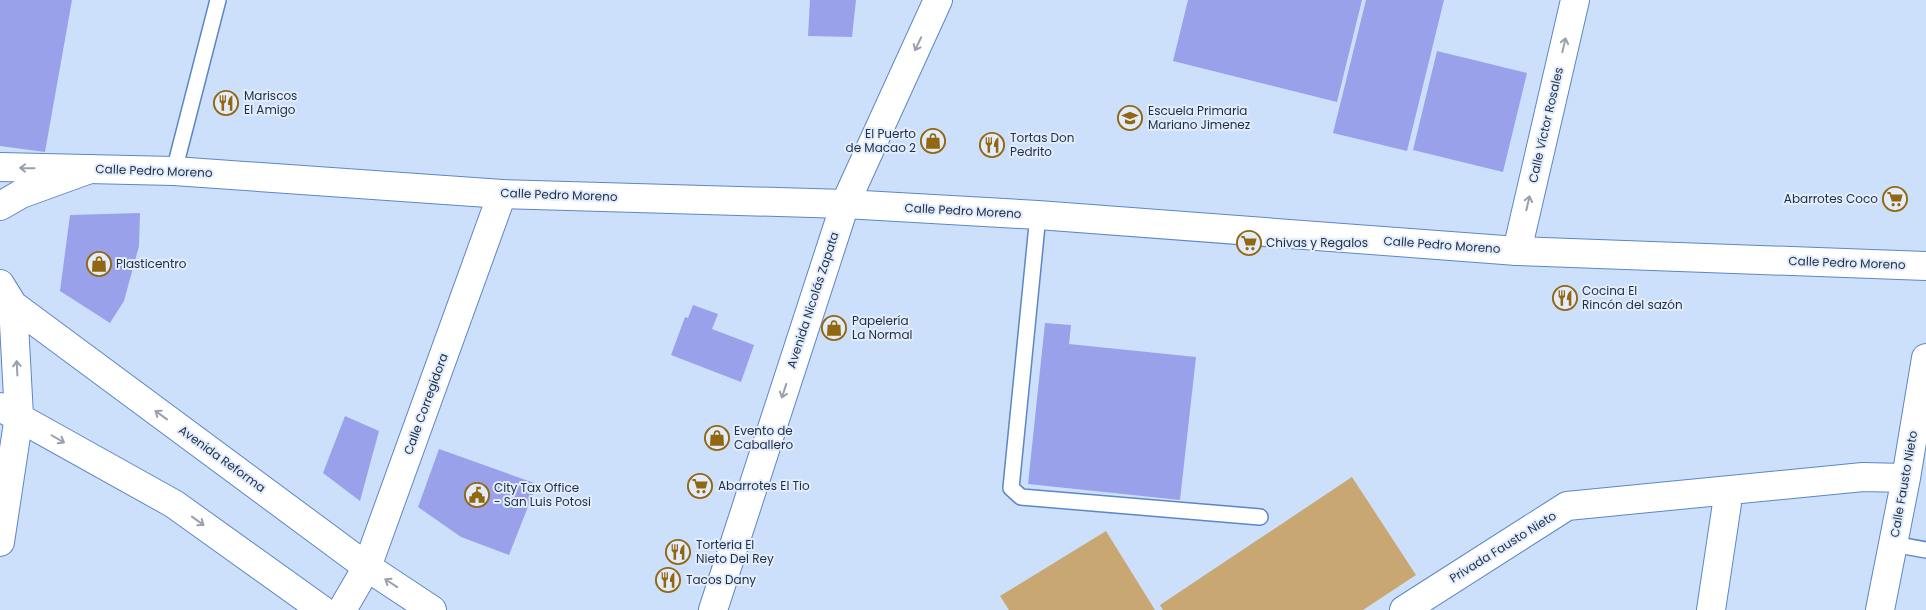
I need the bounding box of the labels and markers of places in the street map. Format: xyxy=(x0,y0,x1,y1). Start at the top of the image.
place label: Mariscos El Amigo xyxy=(244,87,297,118)
restaurant icon: Mariscos El Amigo xyxy=(213,90,239,116)
place label: Escuela Primaria Mariano Jimenez xyxy=(1148,102,1250,133)
school or university icon: Escuela Primaria Mariano Jimenez xyxy=(1117,105,1143,131)
place label: El Puerto de Macao 2 xyxy=(846,125,916,156)
shop icon: El Puerto de Macao 2 xyxy=(920,128,946,154)
place label: Tortas Don Pedrito xyxy=(1010,129,1074,160)
restaurant icon: Tortas Don Pedrito xyxy=(979,132,1005,158)
supermarket icon: Abarrotes Coco xyxy=(1882,186,1908,212)
place label: Abarrotes Coco xyxy=(1784,190,1878,207)
supermarket icon: Chivas y Regalos xyxy=(1236,230,1262,256)
place label: Chivas y Regalos xyxy=(1266,234,1368,251)
shop icon: Plasticentro xyxy=(86,251,112,277)
place label: Plasticentro xyxy=(116,255,187,272)
place label: Cocina El Rincón del sazón xyxy=(1582,282,1683,313)
restaurant icon: Cocina El Rincón del sazón xyxy=(1552,285,1578,311)
place label: Papelería La Normal xyxy=(852,312,913,343)
shop icon: Papelería La Normal xyxy=(821,315,847,341)
place label: Evento de Caballero xyxy=(734,422,793,453)
shop icon: Evento de Caballero xyxy=(704,425,730,451)
supermarket icon: Abarrotes El Tio xyxy=(687,473,713,499)
place label: Abarrotes El Tio xyxy=(718,477,810,494)
place label: City Tax Office - San Luis Potosi xyxy=(494,479,591,510)
public building icon: City Tax Office - San Luis Potosi xyxy=(464,482,490,508)
place label: Torteria El Nieto Del Rey xyxy=(696,536,774,567)
restaurant icon: Torteria El Nieto Del Rey xyxy=(665,539,691,565)
restaurant icon: Tacos Dany xyxy=(655,567,681,593)
place label: Tacos Dany xyxy=(686,571,756,588)

